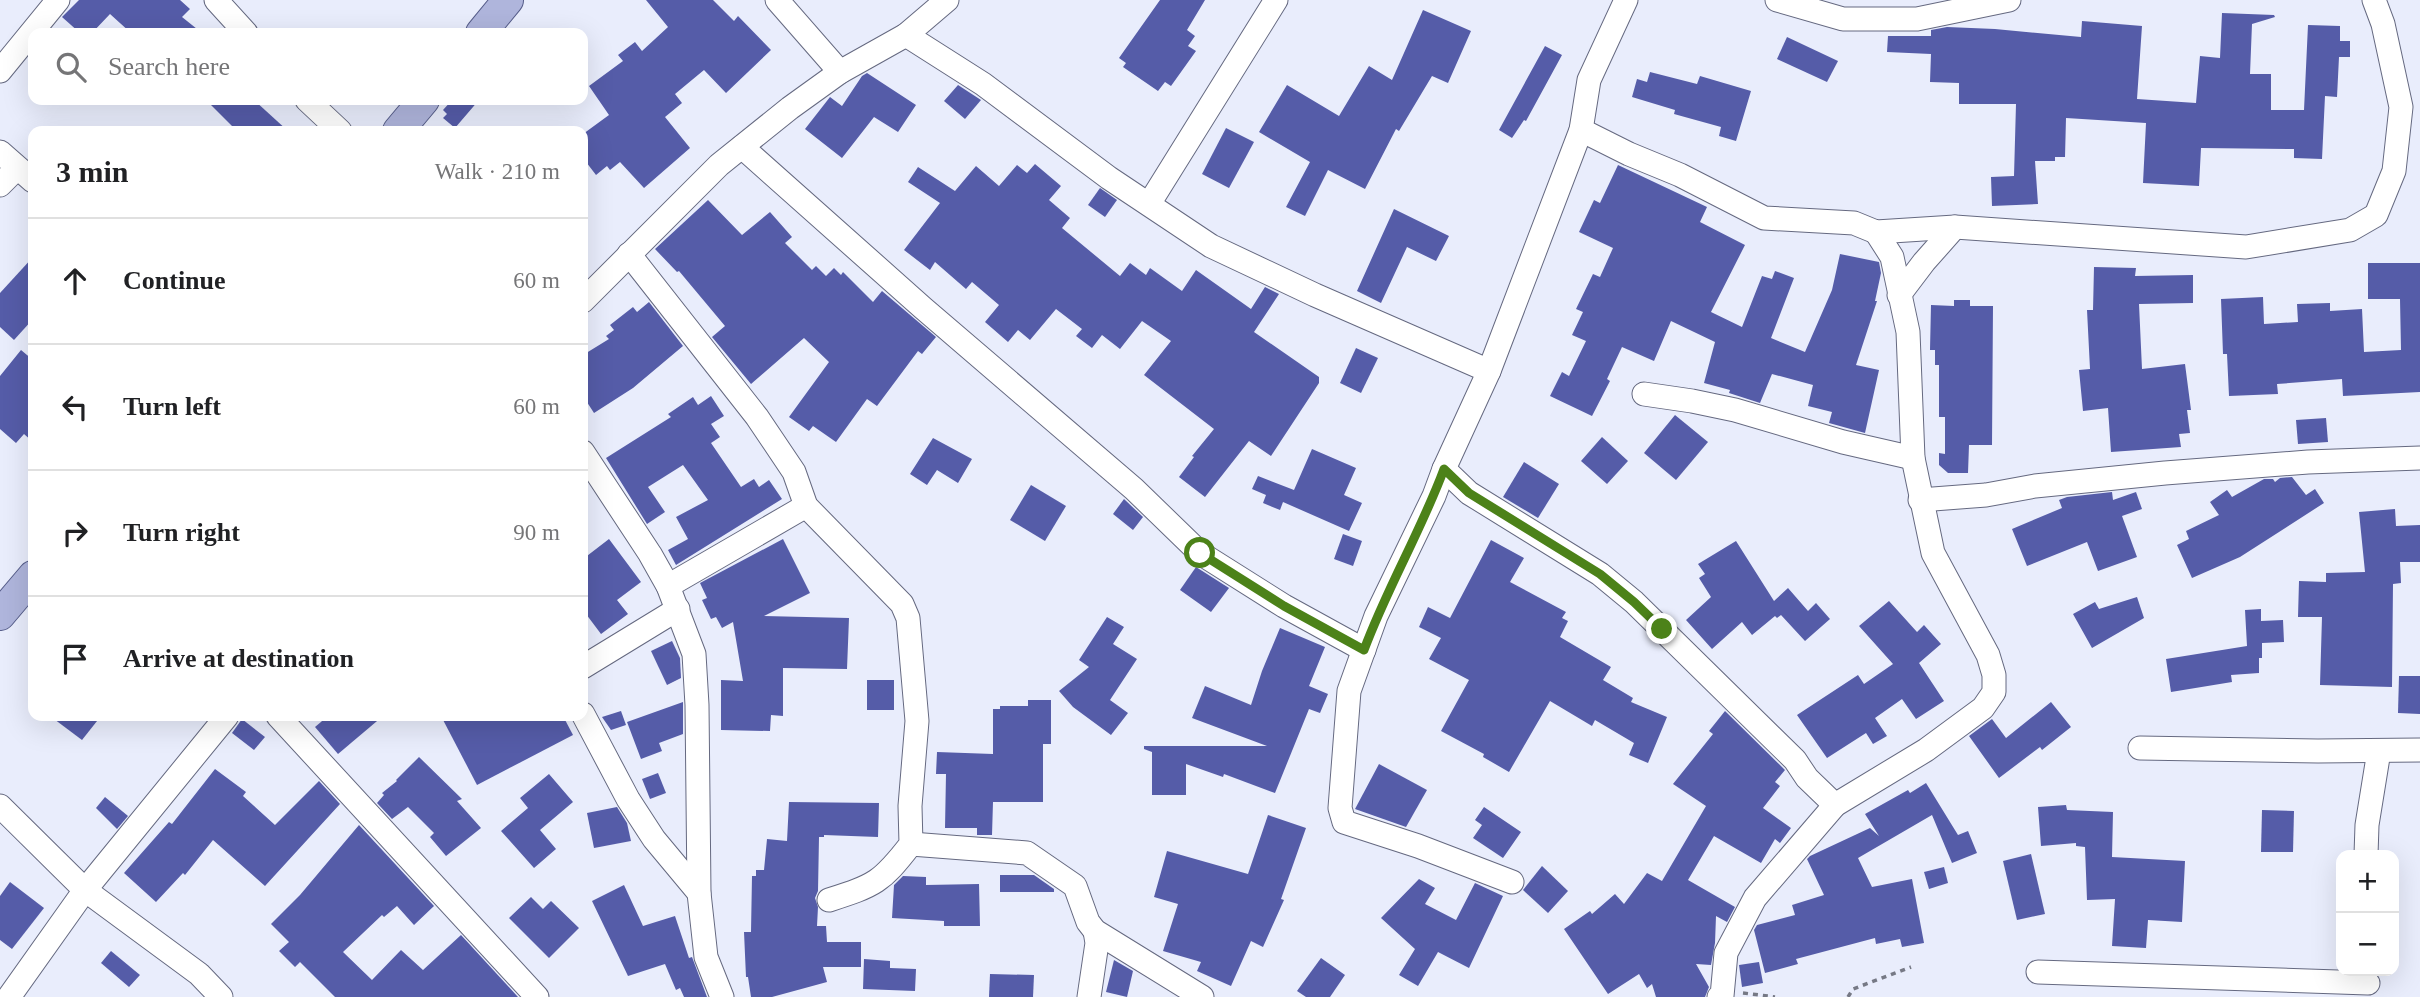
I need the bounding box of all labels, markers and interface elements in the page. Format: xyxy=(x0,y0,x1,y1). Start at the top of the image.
search box xyxy=(28,28,588,105)
icon: search xyxy=(52,48,90,86)
text: Search here xyxy=(108,52,230,81)
text: 3 min xyxy=(56,155,129,188)
text: Walk · 210 m xyxy=(435,159,560,184)
icon: ahead xyxy=(56,262,94,300)
text: Continue xyxy=(123,266,226,295)
text: 60 m xyxy=(513,268,560,293)
icon: left xyxy=(56,388,94,426)
text: Turn left xyxy=(123,392,221,421)
text: 60 m xyxy=(513,394,560,419)
icon: right xyxy=(56,514,94,552)
text: Turn right xyxy=(123,518,240,547)
text: 90 m xyxy=(513,520,560,545)
route start xyxy=(1184,537,1215,568)
route end xyxy=(1646,613,1677,644)
icon: arrive xyxy=(56,640,94,678)
text: Arrive at destination xyxy=(123,644,354,673)
map controls xyxy=(2336,850,2399,976)
button: + xyxy=(2336,850,2399,913)
button: − xyxy=(2336,913,2399,976)

